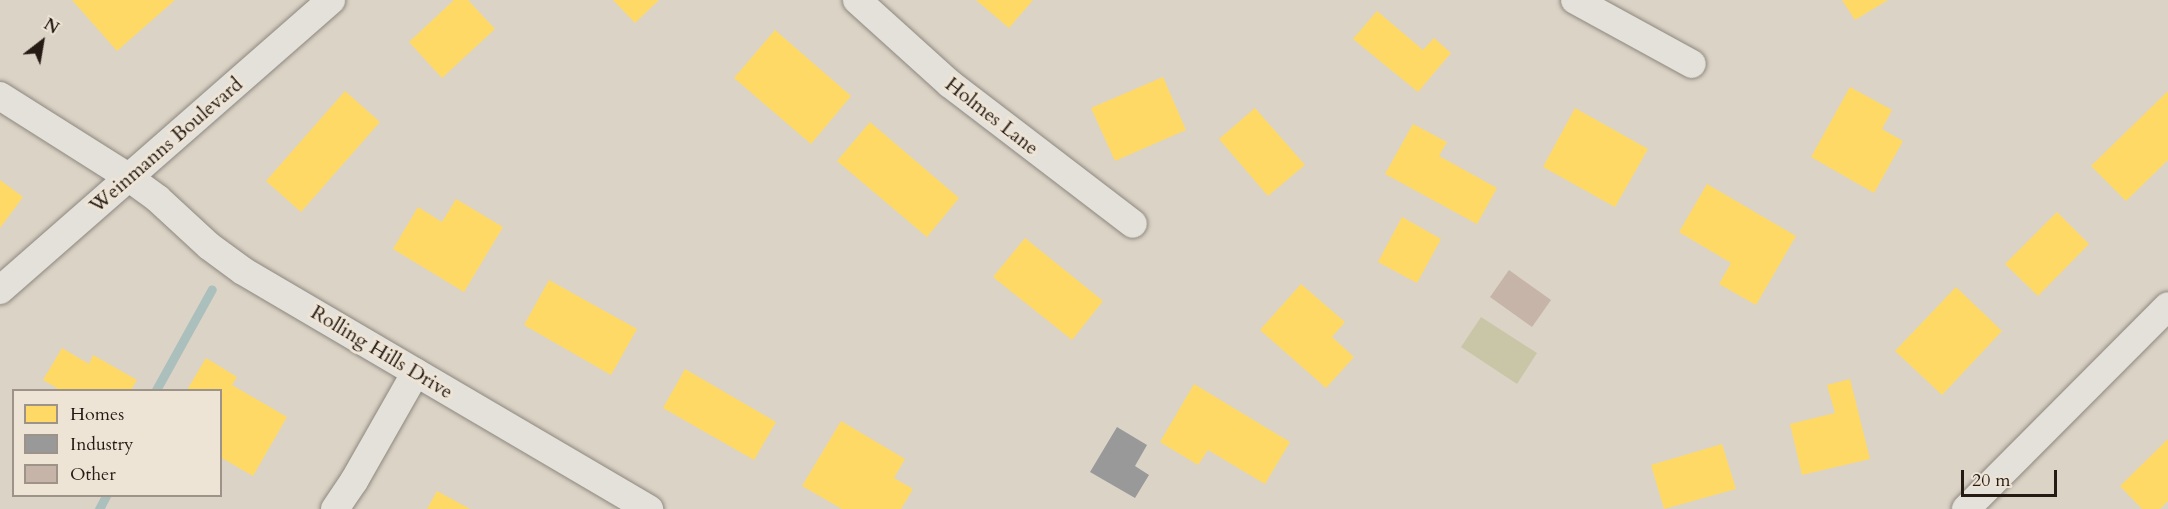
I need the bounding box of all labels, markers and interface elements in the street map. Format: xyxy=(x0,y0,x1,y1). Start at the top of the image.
north arrow xyxy=(12,12,72,72)
text: N xyxy=(40,14,63,40)
street label: Weinmanns Boulevard xyxy=(85,72,247,218)
street label: Holmes Lane xyxy=(941,72,1043,160)
street label: Rolling Hills Drive xyxy=(307,300,457,404)
legend xyxy=(12,389,222,497)
text: Homes xyxy=(70,402,124,427)
text: Industry xyxy=(70,432,134,457)
scale bar xyxy=(1964,458,2060,496)
text: Other xyxy=(70,462,116,487)
text: 20 m xyxy=(1972,468,2011,493)

